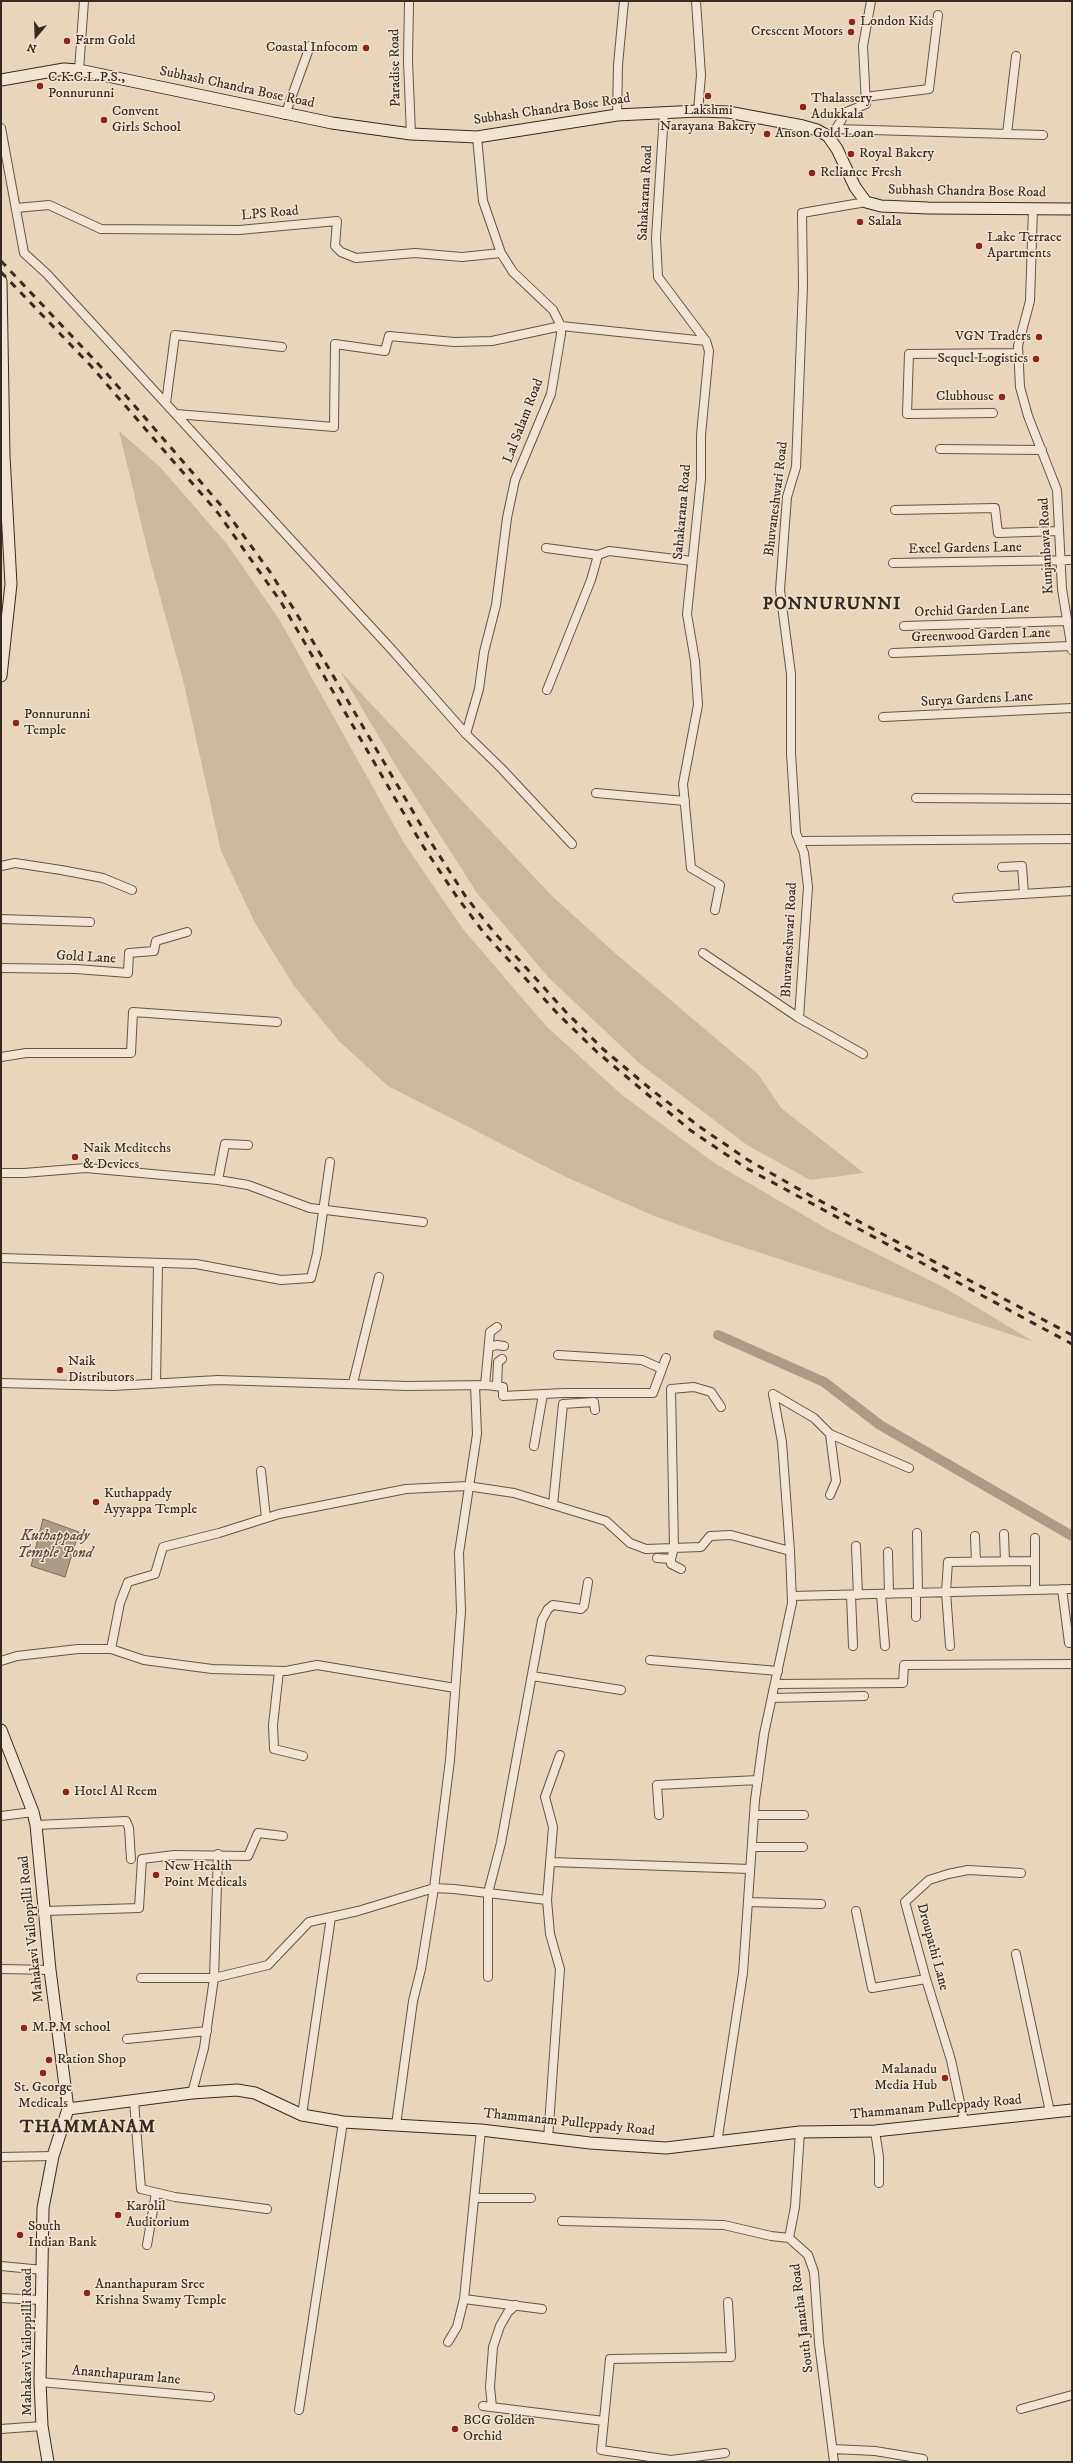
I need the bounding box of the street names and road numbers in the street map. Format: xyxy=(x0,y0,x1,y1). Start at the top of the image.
street label: Paradise Road xyxy=(387,29,405,107)
street label: Subhash Chandra Bose Road xyxy=(158,63,316,113)
street label: Subhash Chandra Bose Road xyxy=(473,91,631,129)
street label: Sahakarana Road xyxy=(635,145,657,241)
street label: Subhash Chandra Bose Road xyxy=(888,182,1046,202)
street label: LPS Road xyxy=(241,203,299,225)
street label: Lal Salam Road xyxy=(500,376,548,466)
street label: Bhuvaneshwari Road xyxy=(762,441,792,557)
street label: Sahakarana Road xyxy=(670,464,696,560)
street label: Kunjanbava Road xyxy=(1036,497,1058,595)
street label: Excel Gardens Lane xyxy=(908,540,1022,558)
street label: Orchid Garden Lane xyxy=(914,601,1030,621)
street label: Greenwood Garden Lane xyxy=(911,625,1051,647)
street label: Surya Gardens Lane xyxy=(920,689,1034,711)
street label: Bhuvaneshwari Road xyxy=(779,882,801,998)
street label: Gold Lane xyxy=(56,948,116,968)
street label: Mahakavi Vailoppilli Road xyxy=(16,1855,48,2003)
street label: Droupathi Lane xyxy=(912,1901,952,1993)
street label: Thammanam Pulleppady Road xyxy=(849,2092,1023,2124)
street label: Thammanam Pulleppady Road xyxy=(482,2106,656,2140)
street label: South Janatha Road xyxy=(788,2262,818,2374)
street label: Mahakavi Vailoppilli Road xyxy=(20,2268,36,2416)
street label: Ananthapuram lane xyxy=(71,2363,181,2389)

